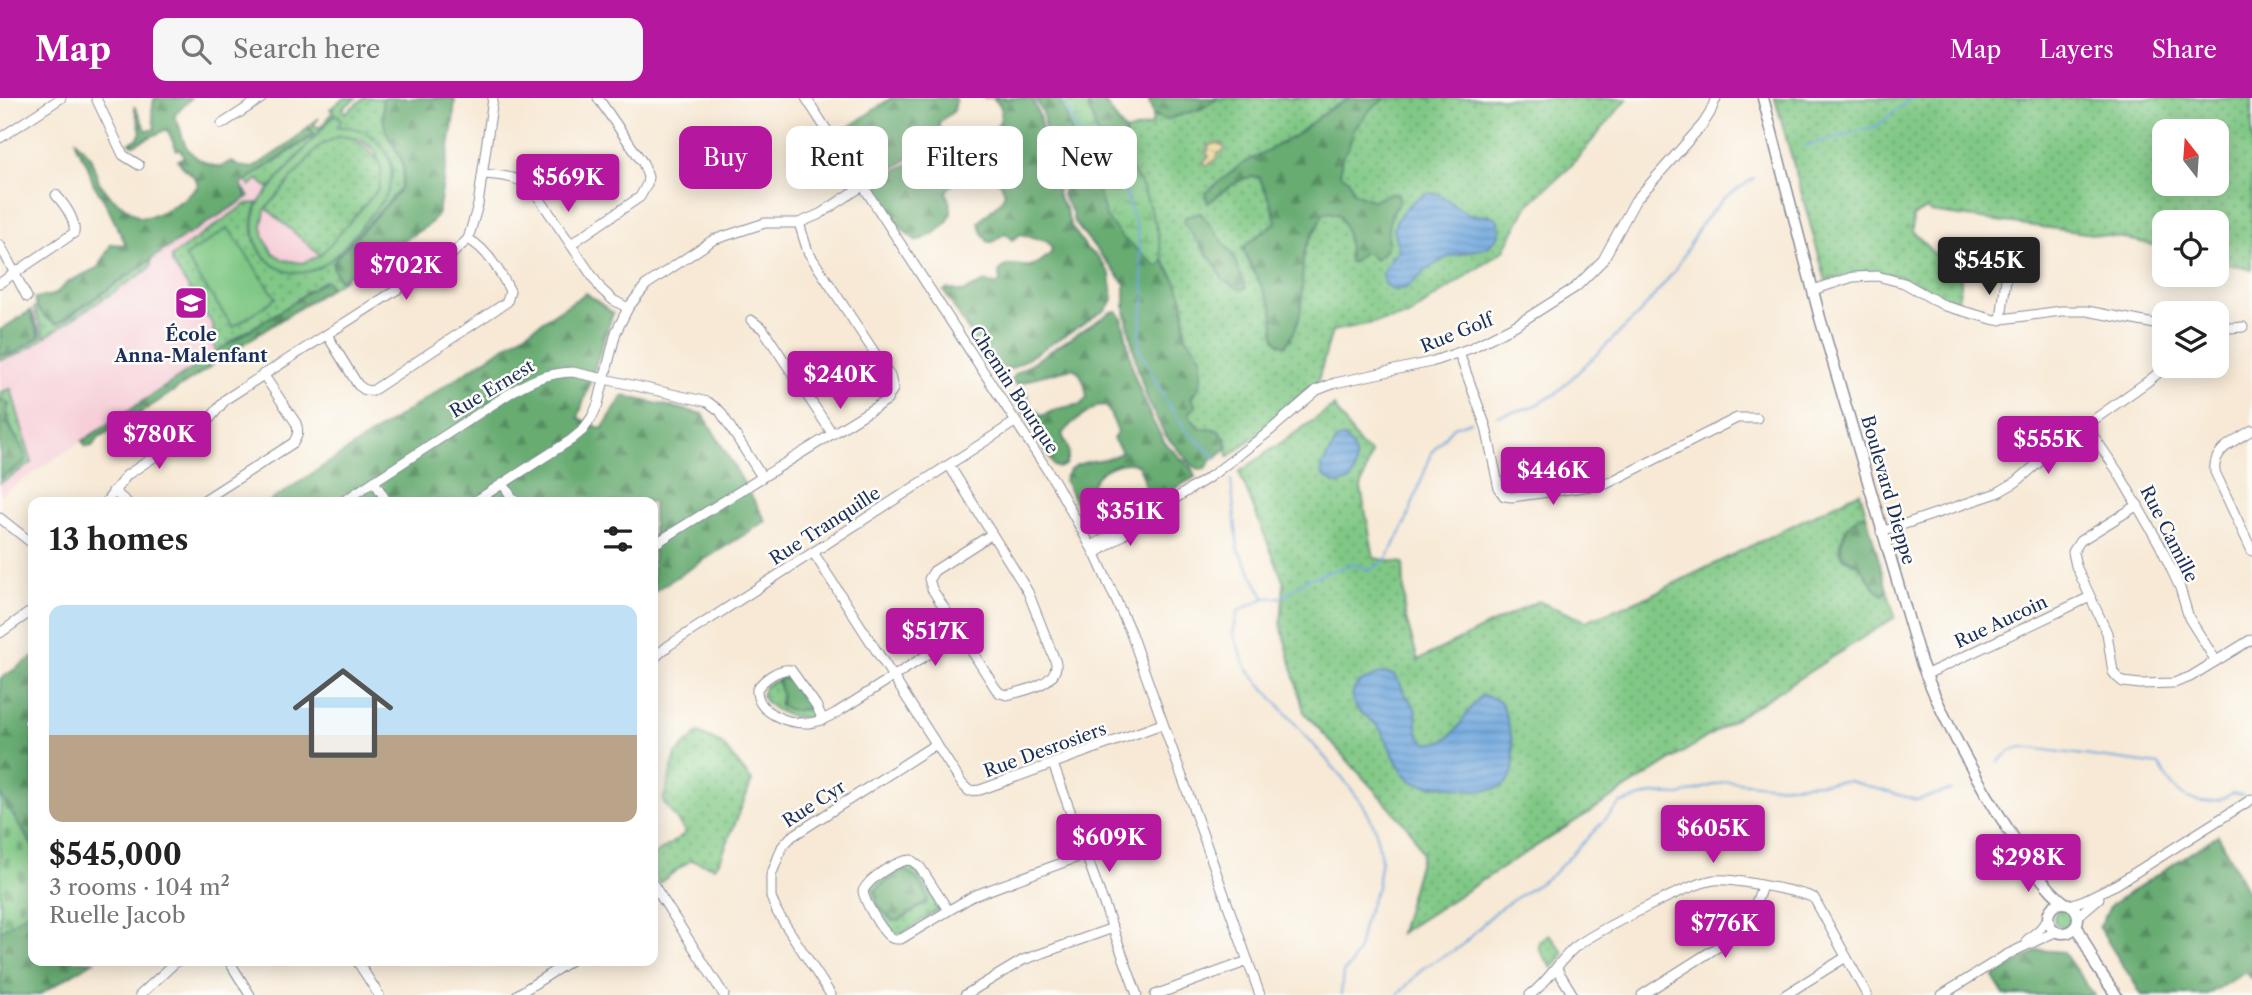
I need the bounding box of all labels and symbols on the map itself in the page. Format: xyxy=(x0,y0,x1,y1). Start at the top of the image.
north arrow xyxy=(2152,119,2230,196)
pin: $569K xyxy=(519,155,617,214)
pin: $545K xyxy=(1940,238,2038,297)
pin: $702K xyxy=(357,242,455,302)
school or university icon: École Anna-Malenfant xyxy=(172,284,210,322)
street label: Rue Golf xyxy=(1417,308,1499,358)
street label: Chemin Bourque xyxy=(965,322,1063,458)
place label: École Anna-Malenfant xyxy=(113,323,268,367)
pin: $240K xyxy=(791,352,889,411)
street label: Rue Ernest xyxy=(446,355,539,423)
pin: $780K xyxy=(110,412,208,471)
street label: Boulevard Dieppe xyxy=(1856,413,1920,567)
pin: $555K xyxy=(1999,416,2097,476)
pin: $446K xyxy=(1504,448,1602,507)
street label: Rue Tranquille xyxy=(766,482,884,570)
street label: Rue Camille xyxy=(2135,482,2203,586)
pin: $351K xyxy=(1081,489,1179,548)
street label: Rue Aucoin xyxy=(1951,591,2051,653)
pin: $517K xyxy=(886,608,984,668)
street label: Rue Desrosiers xyxy=(981,718,1109,782)
street label: Rue Cyr xyxy=(778,775,850,832)
pin: $605K xyxy=(1664,806,1762,865)
pin: $609K xyxy=(1060,814,1158,874)
pin: $298K xyxy=(1979,834,2077,894)
pin: $776K xyxy=(1676,900,1774,960)

